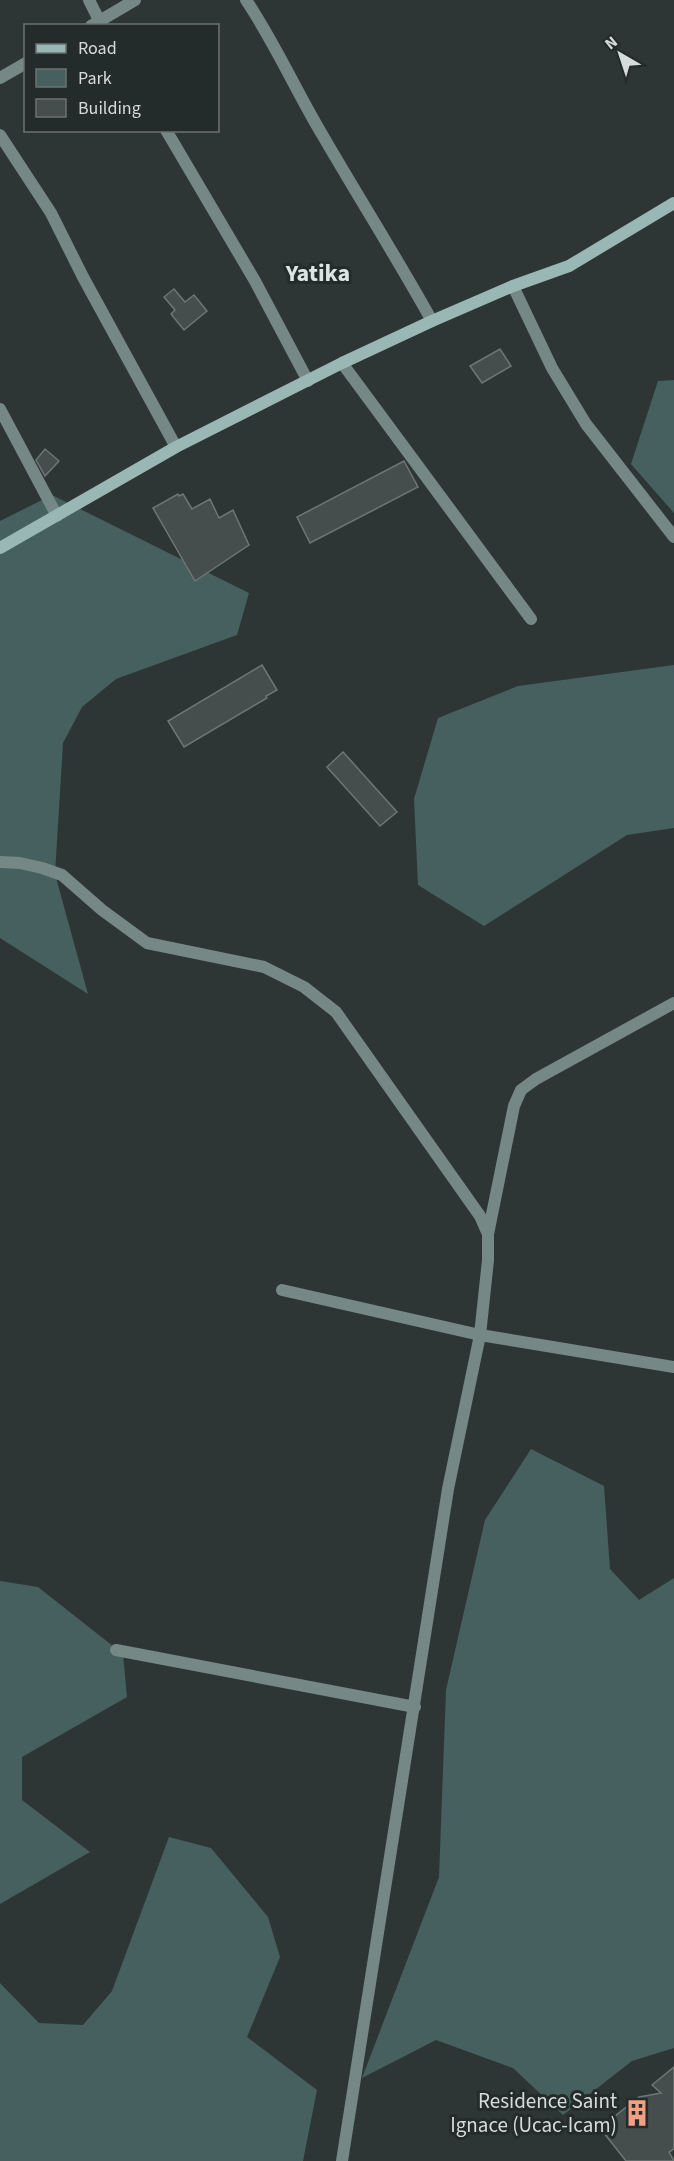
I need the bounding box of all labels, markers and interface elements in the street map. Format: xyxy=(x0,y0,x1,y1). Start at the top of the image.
legend xyxy=(24,24,219,132)
north arrow xyxy=(590,24,650,84)
text: N xyxy=(600,31,622,55)
text: Road xyxy=(78,36,117,61)
text: Park xyxy=(78,66,112,91)
text: Building xyxy=(78,96,141,121)
district label: Yatika xyxy=(285,256,350,291)
place label: Residence Saint Ignace (Ucac-Icam) xyxy=(450,2086,617,2140)
building icon: Residence Saint Ignace (Ucac-Icam) xyxy=(622,2098,652,2128)

